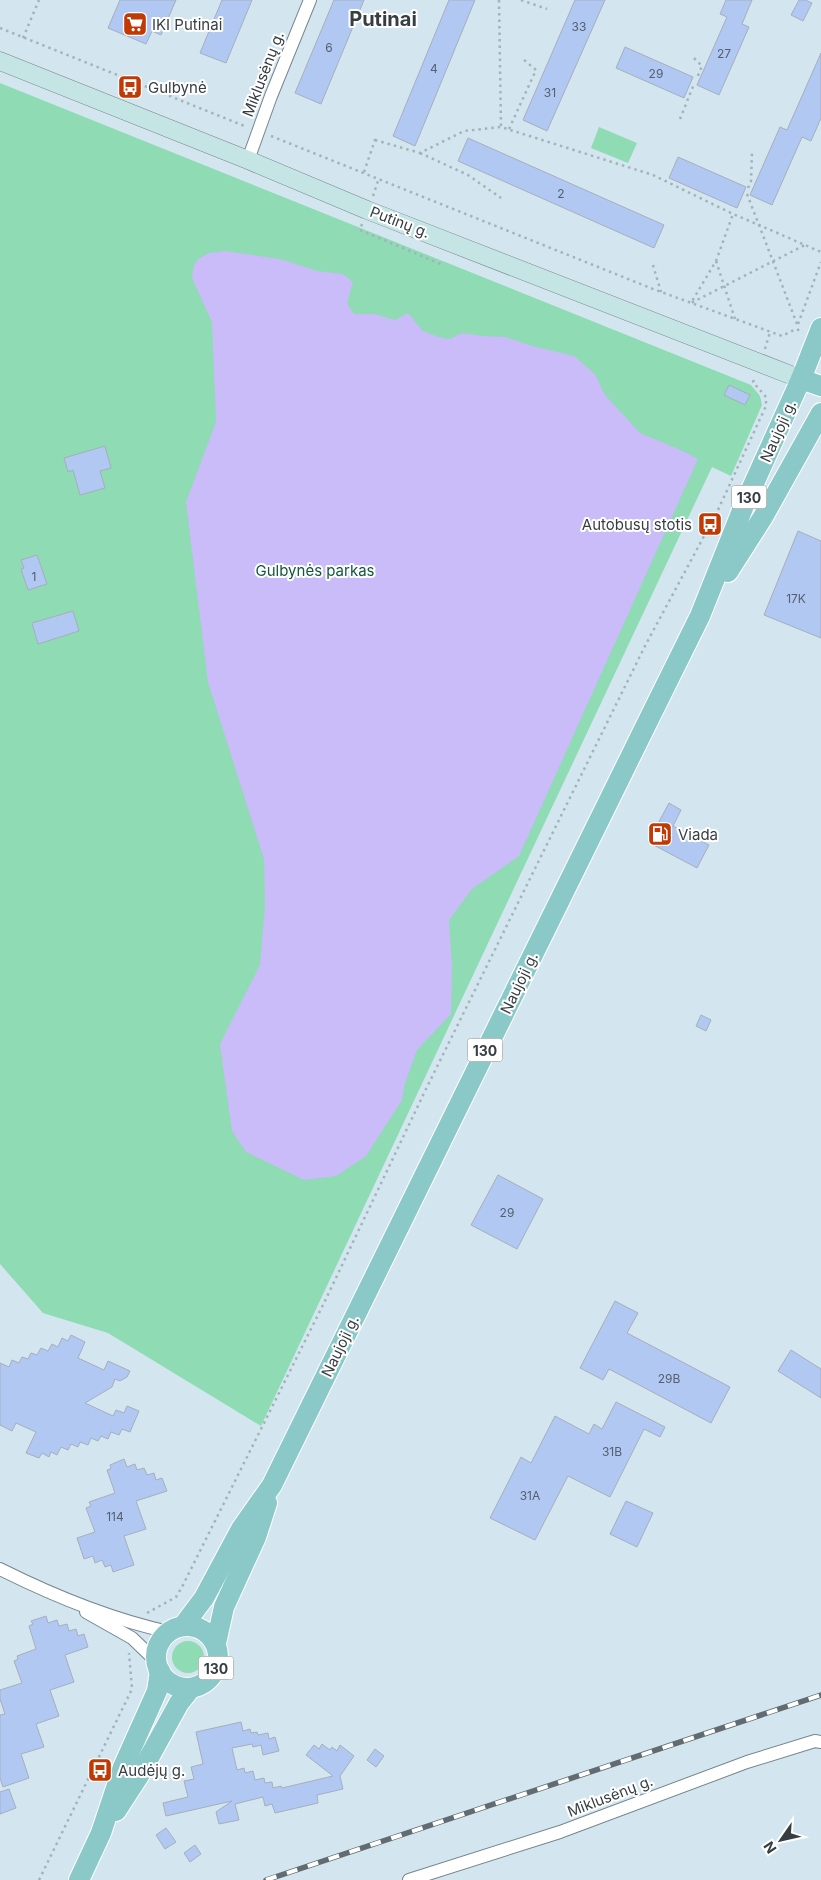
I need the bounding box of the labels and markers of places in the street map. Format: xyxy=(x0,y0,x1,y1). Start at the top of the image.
supermarket icon: IKI Putinai xyxy=(122,11,148,37)
place label: IKI Putinai xyxy=(152,15,222,34)
bus stop icon: Gulbynė xyxy=(117,74,143,100)
place label: Gulbynė xyxy=(148,78,207,97)
bus stop icon: Autobusų stotis xyxy=(697,511,723,537)
place label: Autobusų stotis xyxy=(582,515,692,534)
fuel station icon: Viada xyxy=(647,821,673,847)
place label: Viada xyxy=(678,825,718,844)
bus stop icon: Audėjų g. xyxy=(87,1757,113,1783)
place label: Audėjų g. xyxy=(118,1761,185,1780)

